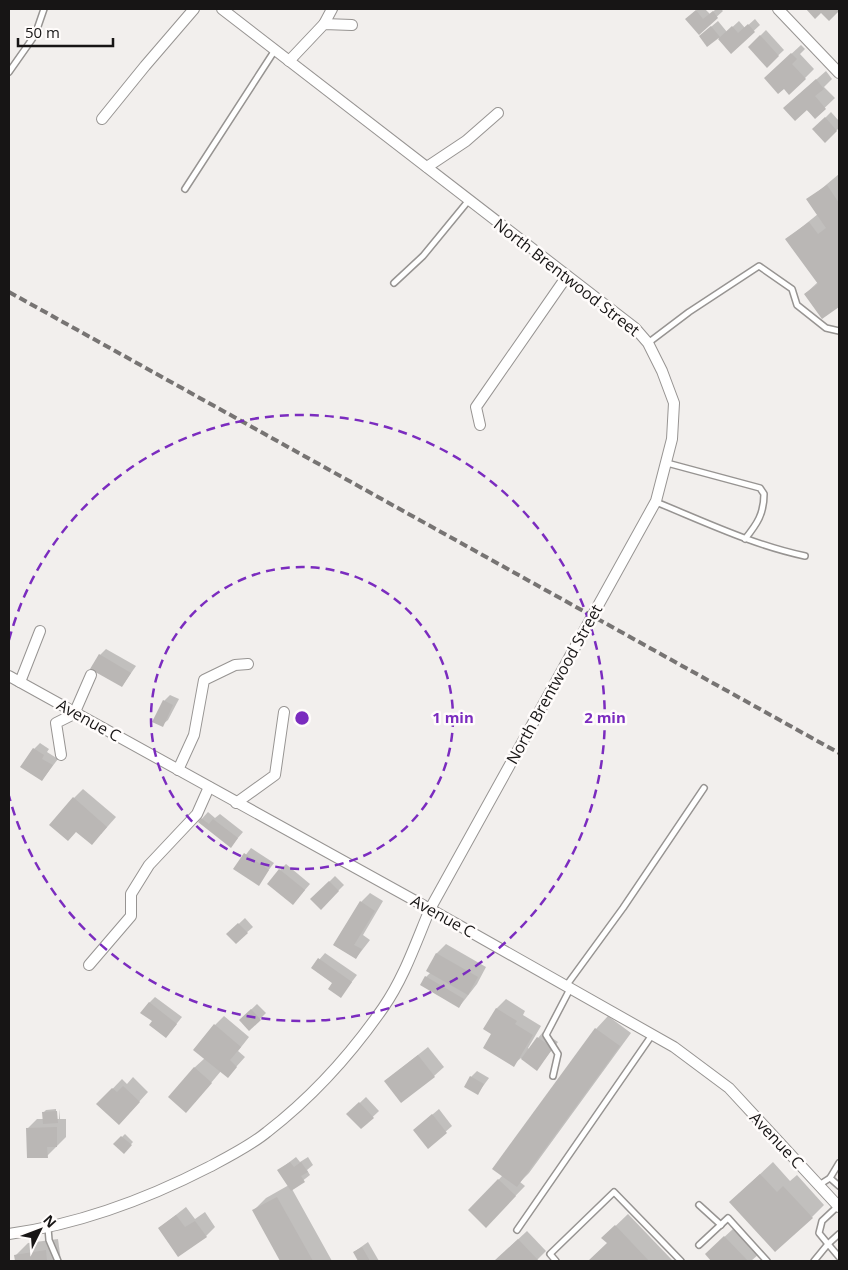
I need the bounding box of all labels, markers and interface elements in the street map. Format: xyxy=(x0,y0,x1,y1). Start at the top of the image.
scale bar xyxy=(18,15,112,47)
text: 50 m xyxy=(25,22,60,42)
street label: North Brentwood Street xyxy=(489,213,645,341)
street label: North Brentwood Street xyxy=(501,600,607,768)
street label: Avenue C xyxy=(53,693,125,747)
text: 1 min xyxy=(432,707,474,727)
text: 2 min xyxy=(584,707,626,727)
centre of rings xyxy=(293,709,311,727)
street label: Avenue C xyxy=(407,889,479,943)
street label: Avenue C xyxy=(745,1107,809,1173)
north arrow xyxy=(15,1205,65,1255)
text: N xyxy=(39,1210,61,1232)

